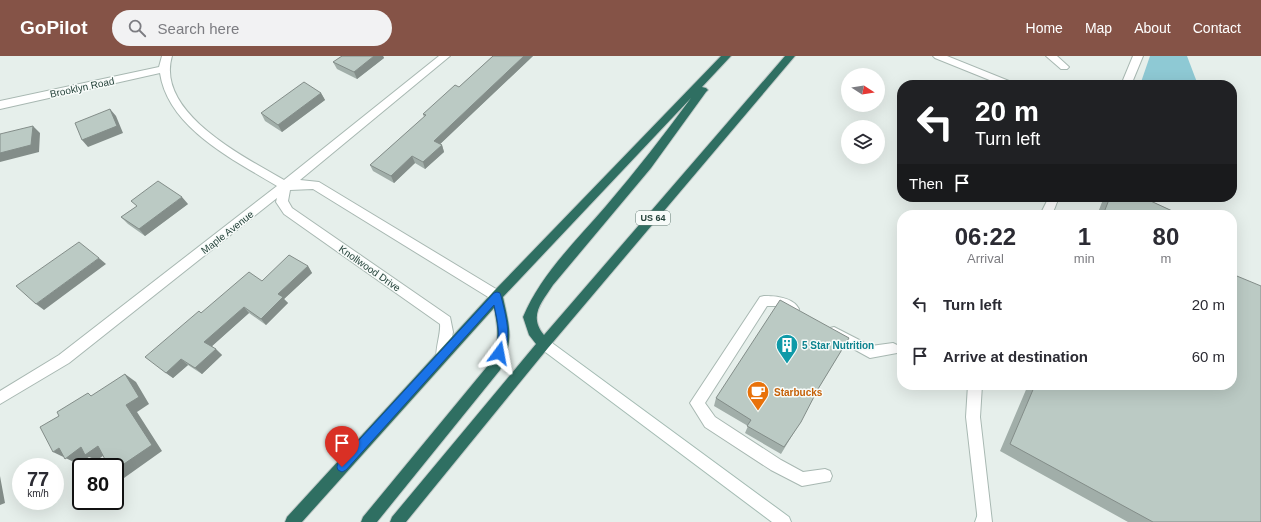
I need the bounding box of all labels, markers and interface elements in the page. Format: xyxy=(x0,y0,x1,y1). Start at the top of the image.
search box xyxy=(112,10,392,46)
text: GoPilot xyxy=(20,17,88,38)
icon: search xyxy=(126,17,148,39)
text: Search here xyxy=(158,20,239,37)
text: Home xyxy=(1026,20,1063,36)
text: Map xyxy=(1085,20,1112,36)
text: About xyxy=(1134,20,1171,36)
text: Contact xyxy=(1193,20,1241,36)
north arrow xyxy=(841,68,885,112)
map controls xyxy=(841,68,885,164)
street label: Brooklyn Road xyxy=(49,75,115,100)
icon: left xyxy=(909,96,961,148)
text: 20 m xyxy=(975,96,1039,127)
button: layers xyxy=(841,120,885,164)
text: Turn left xyxy=(975,129,1040,149)
icon: arrive xyxy=(951,172,973,194)
text: Then xyxy=(909,175,943,192)
street label: Maple Avenue xyxy=(199,208,256,256)
road number: US 64 xyxy=(636,211,670,225)
text: 06:22 xyxy=(955,223,1016,250)
text: 1 xyxy=(1078,223,1091,250)
text: 80 xyxy=(1153,223,1179,250)
street label: Knollwood Drive xyxy=(337,243,403,294)
text: Arrival xyxy=(967,251,1004,266)
text: min xyxy=(1074,251,1095,266)
text: m xyxy=(1160,251,1171,266)
icon: left xyxy=(909,293,931,315)
text: Turn left xyxy=(943,296,1002,313)
text: 20 m xyxy=(1192,296,1225,313)
position arrow xyxy=(478,332,520,374)
building icon: 5 Star Nutrition xyxy=(774,332,800,365)
place label: 5 Star Nutrition xyxy=(802,340,874,351)
icon: arrive xyxy=(909,345,931,367)
text: Arrive at destination xyxy=(943,348,1088,365)
text: 60 m xyxy=(1192,348,1225,365)
cafe icon: Starbucks xyxy=(745,379,771,412)
place label: Starbucks xyxy=(774,387,823,398)
pin xyxy=(325,426,359,467)
icon: arrive xyxy=(331,432,353,454)
speed limit sign: 80 xyxy=(72,458,124,510)
text: 77 xyxy=(27,468,49,490)
text: km/h xyxy=(27,488,49,499)

